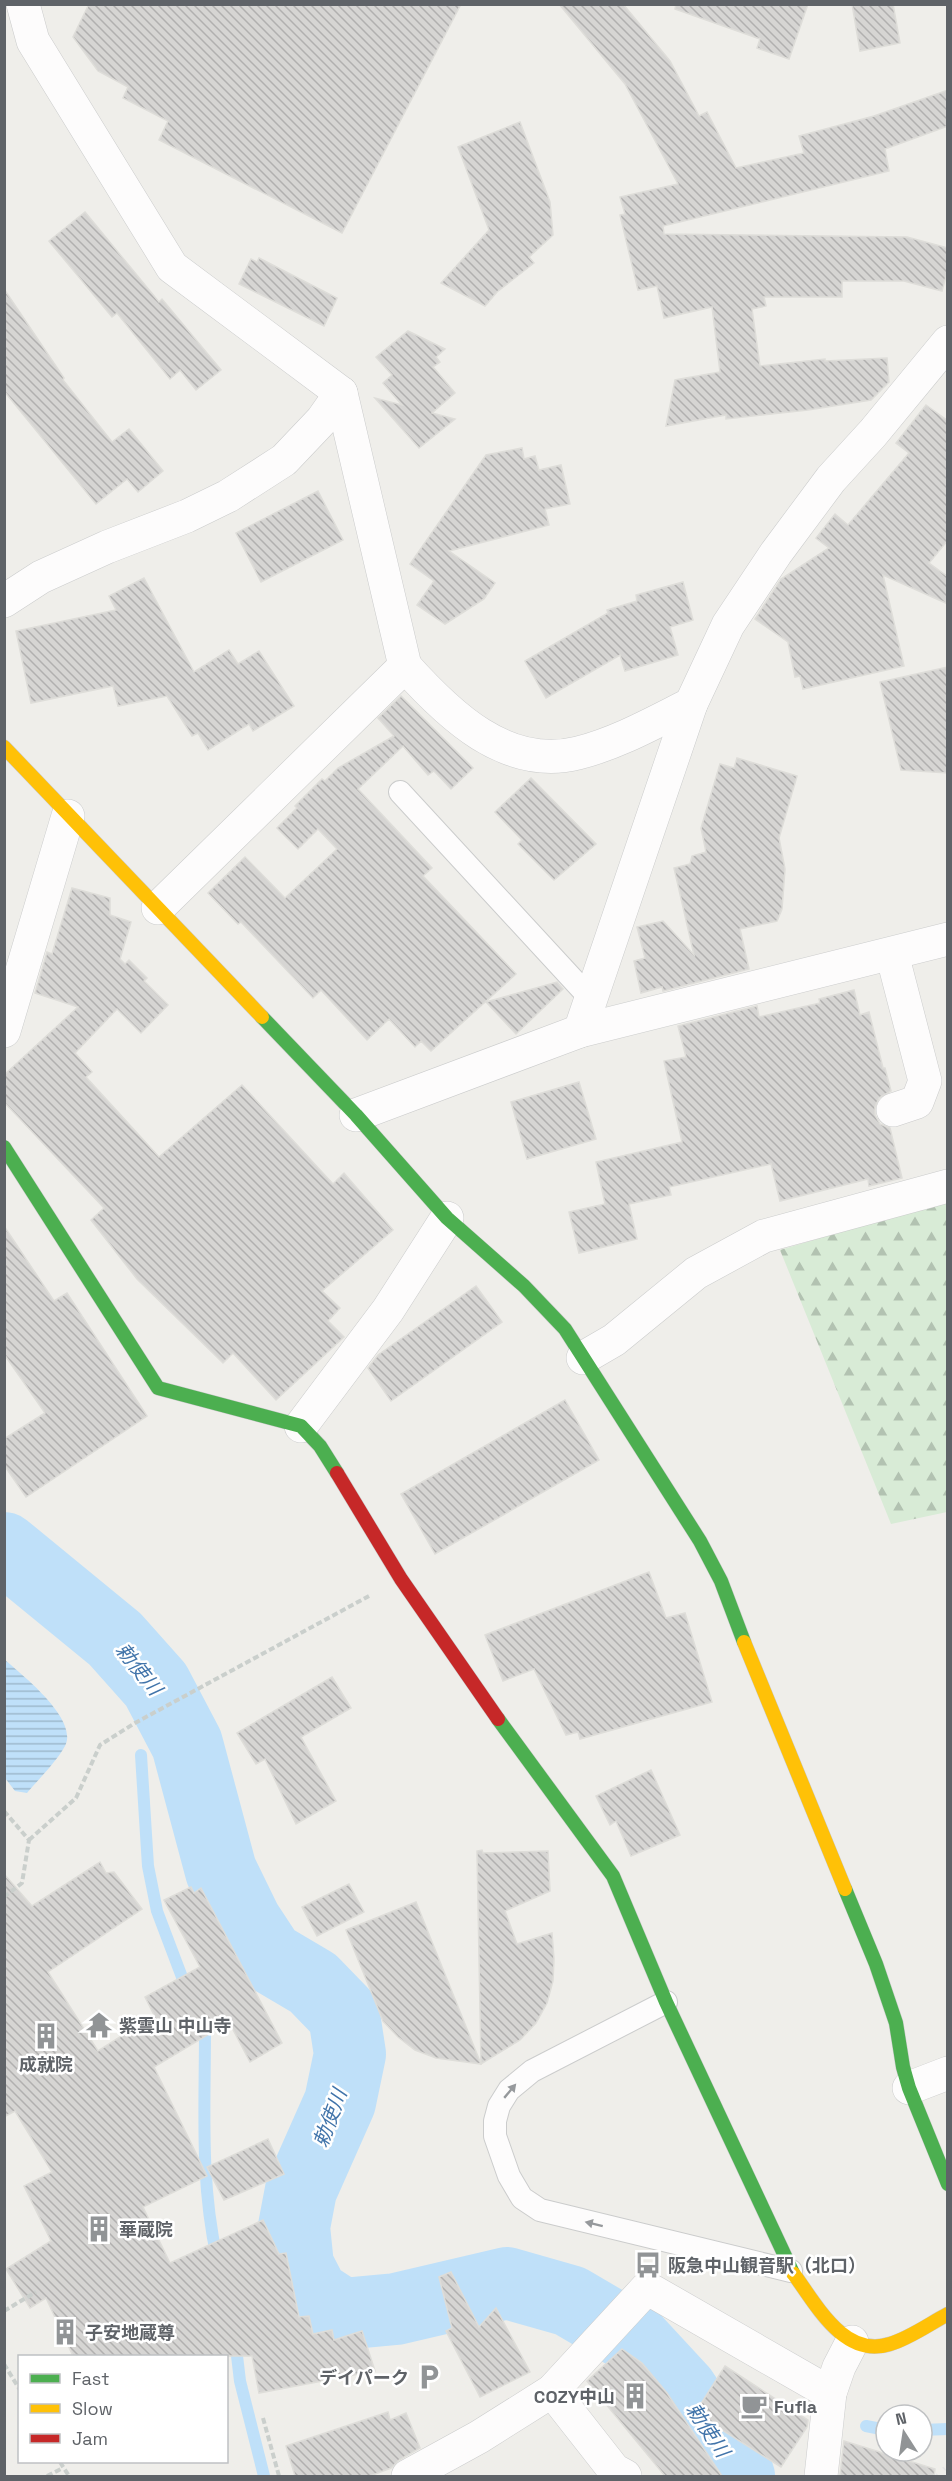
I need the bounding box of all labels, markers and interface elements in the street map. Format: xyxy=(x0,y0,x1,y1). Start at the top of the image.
water label: 勅使川 xyxy=(110,1638,169,1702)
temple icon: 紫雲山 中山寺 xyxy=(84,2010,114,2040)
place label: 紫雲山 中山寺 xyxy=(119,2014,232,2037)
building icon: 成就院 xyxy=(31,2021,61,2051)
place label: 成就院 xyxy=(19,2053,73,2076)
water label: 勅使川 xyxy=(308,2083,353,2151)
one-way arrow xyxy=(503,2084,516,2099)
building icon: 華蔵院 xyxy=(84,2214,114,2244)
place label: 華蔵院 xyxy=(119,2218,173,2241)
one-way arrow xyxy=(585,2218,604,2228)
bus stop icon: 阪急中山観音駅（北口） xyxy=(633,2250,663,2280)
place label: 阪急中山観音駅（北口） xyxy=(668,2254,866,2277)
building icon: 子安地蔵尊 xyxy=(50,2317,80,2347)
place label: 子安地蔵尊 xyxy=(85,2321,175,2344)
legend xyxy=(18,2355,228,2463)
parking icon: デイパーク xyxy=(414,2362,444,2392)
place label: デイパーク xyxy=(319,2366,409,2389)
text: Fast xyxy=(72,2367,109,2390)
building icon: COZY中山 xyxy=(620,2381,650,2411)
place label: COZY中山 xyxy=(534,2385,615,2408)
cafe icon: Fufla xyxy=(739,2391,769,2421)
place label: Fufla xyxy=(774,2395,818,2418)
text: Slow xyxy=(72,2397,113,2420)
water label: 勅使川 xyxy=(680,2398,737,2464)
north arrow xyxy=(874,2403,934,2463)
text: N xyxy=(894,2407,908,2430)
text: Jam xyxy=(72,2427,108,2450)

